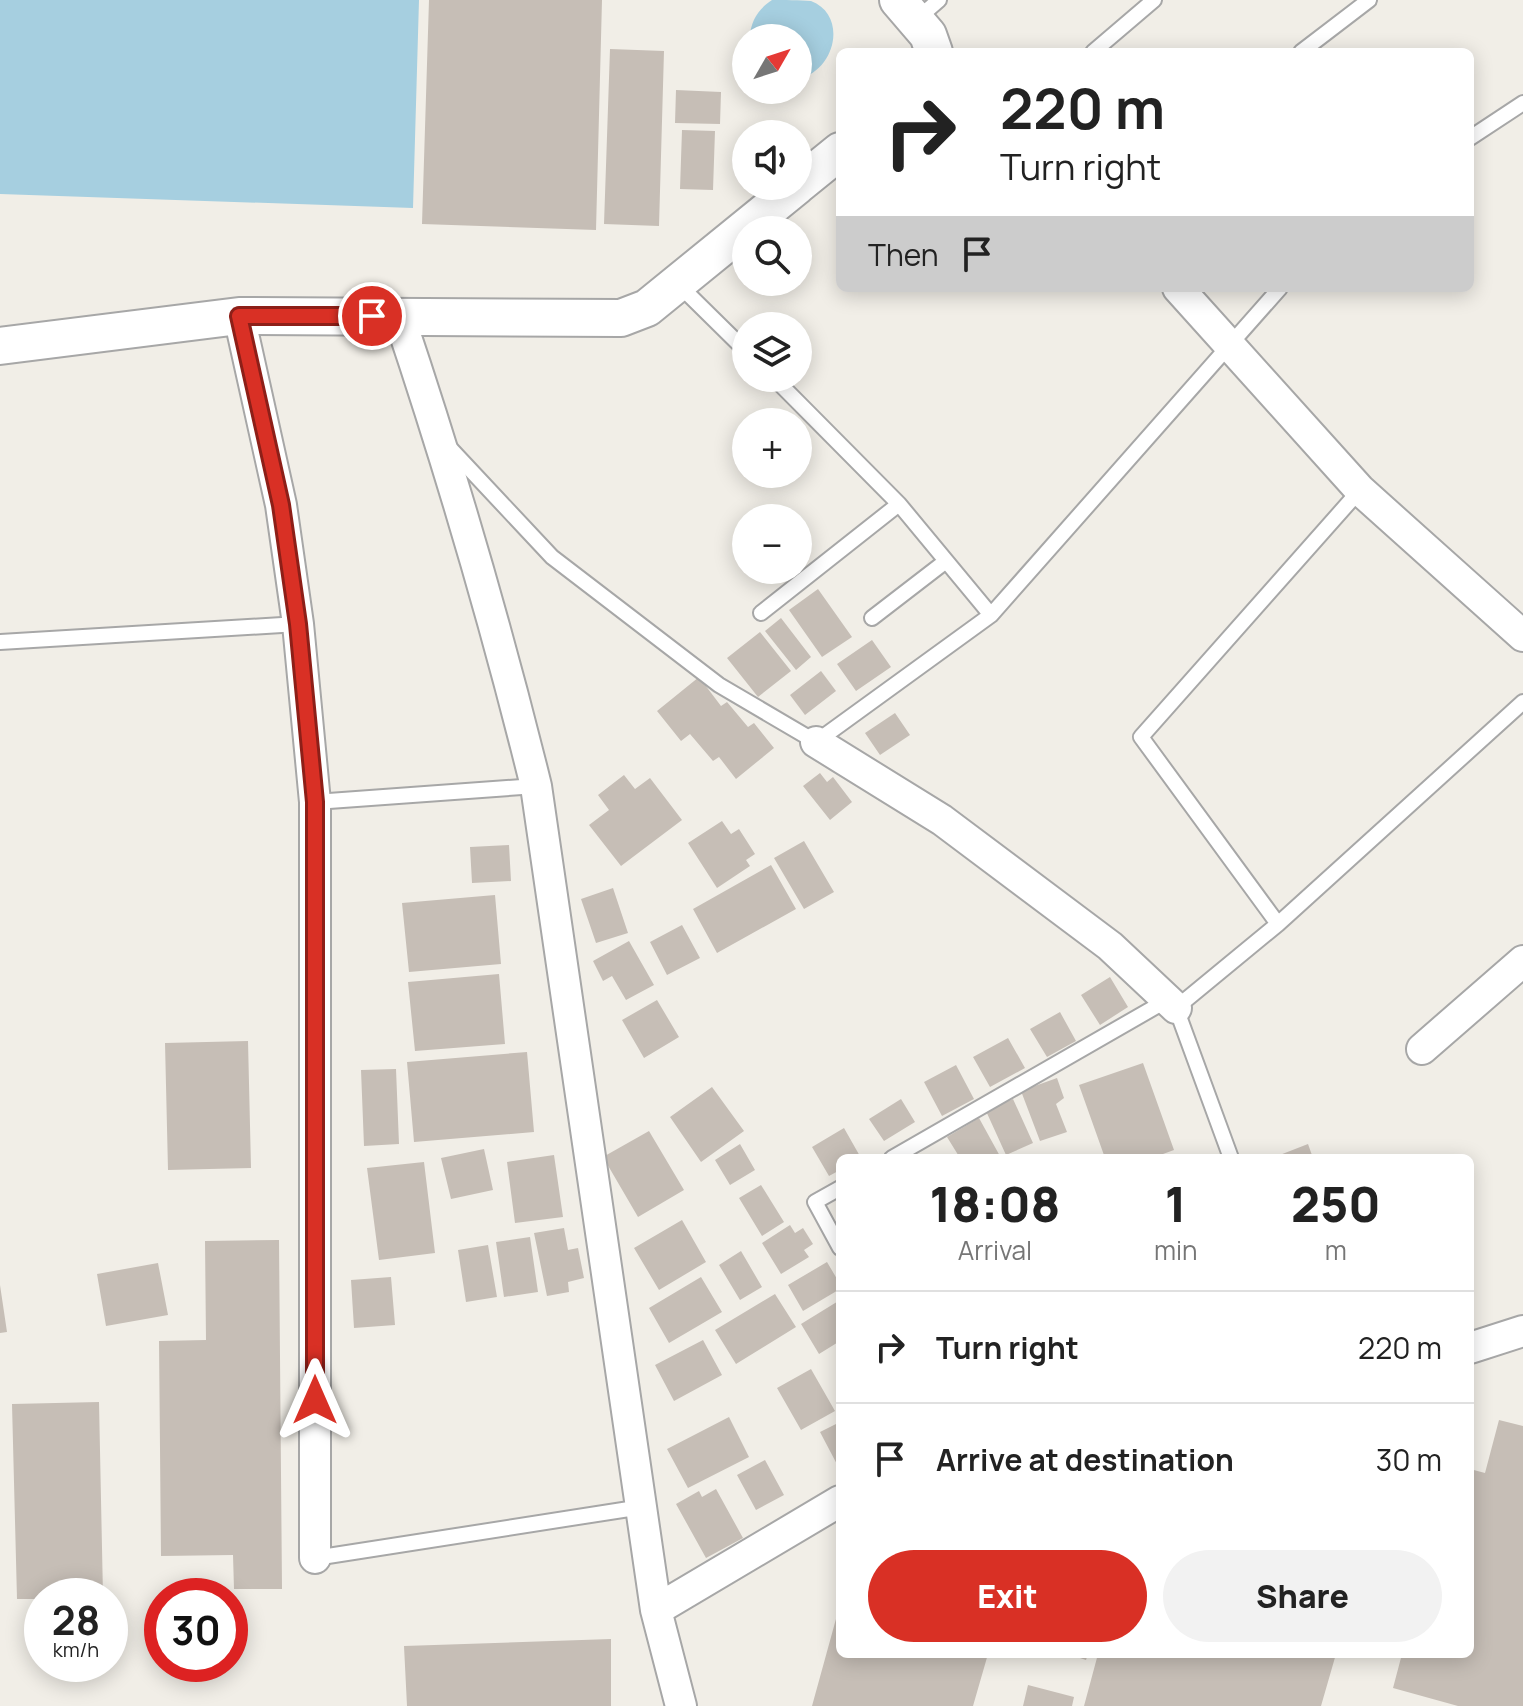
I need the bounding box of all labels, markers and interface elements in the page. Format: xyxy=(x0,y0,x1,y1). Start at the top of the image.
north arrow xyxy=(732,24,812,104)
map controls xyxy=(732,24,812,584)
text: 220 m xyxy=(1000,69,1165,146)
icon: right xyxy=(868,80,972,184)
button: sound xyxy=(732,120,812,200)
text: Turn right xyxy=(1000,142,1161,191)
button: search xyxy=(732,216,812,296)
icon: arrive xyxy=(955,232,999,276)
text: Then xyxy=(868,234,939,275)
pin xyxy=(338,282,406,350)
icon: arrive xyxy=(350,294,394,338)
button: layers xyxy=(732,312,812,392)
button: + xyxy=(732,408,812,488)
button: − xyxy=(732,504,812,584)
text: 18:08 xyxy=(929,1171,1061,1236)
text: 1 xyxy=(1165,1171,1187,1236)
text: 250 xyxy=(1291,1171,1381,1236)
text: Arrival xyxy=(958,1232,1032,1268)
text: min xyxy=(1154,1232,1198,1268)
text: m xyxy=(1325,1232,1347,1268)
icon: right xyxy=(868,1325,912,1369)
text: Turn right xyxy=(936,1327,1079,1368)
text: 220 m xyxy=(1358,1327,1442,1368)
position arrow xyxy=(273,1358,357,1442)
icon: arrive xyxy=(868,1437,912,1481)
text: Arrive at destination xyxy=(936,1439,1234,1480)
text: 30 m xyxy=(1376,1439,1442,1480)
button: Exit xyxy=(868,1550,1147,1642)
button: Share xyxy=(1163,1550,1442,1642)
speed limit sign: 30 xyxy=(144,1578,248,1682)
text: 28 xyxy=(52,1592,100,1647)
text: km/h xyxy=(53,1636,99,1663)

